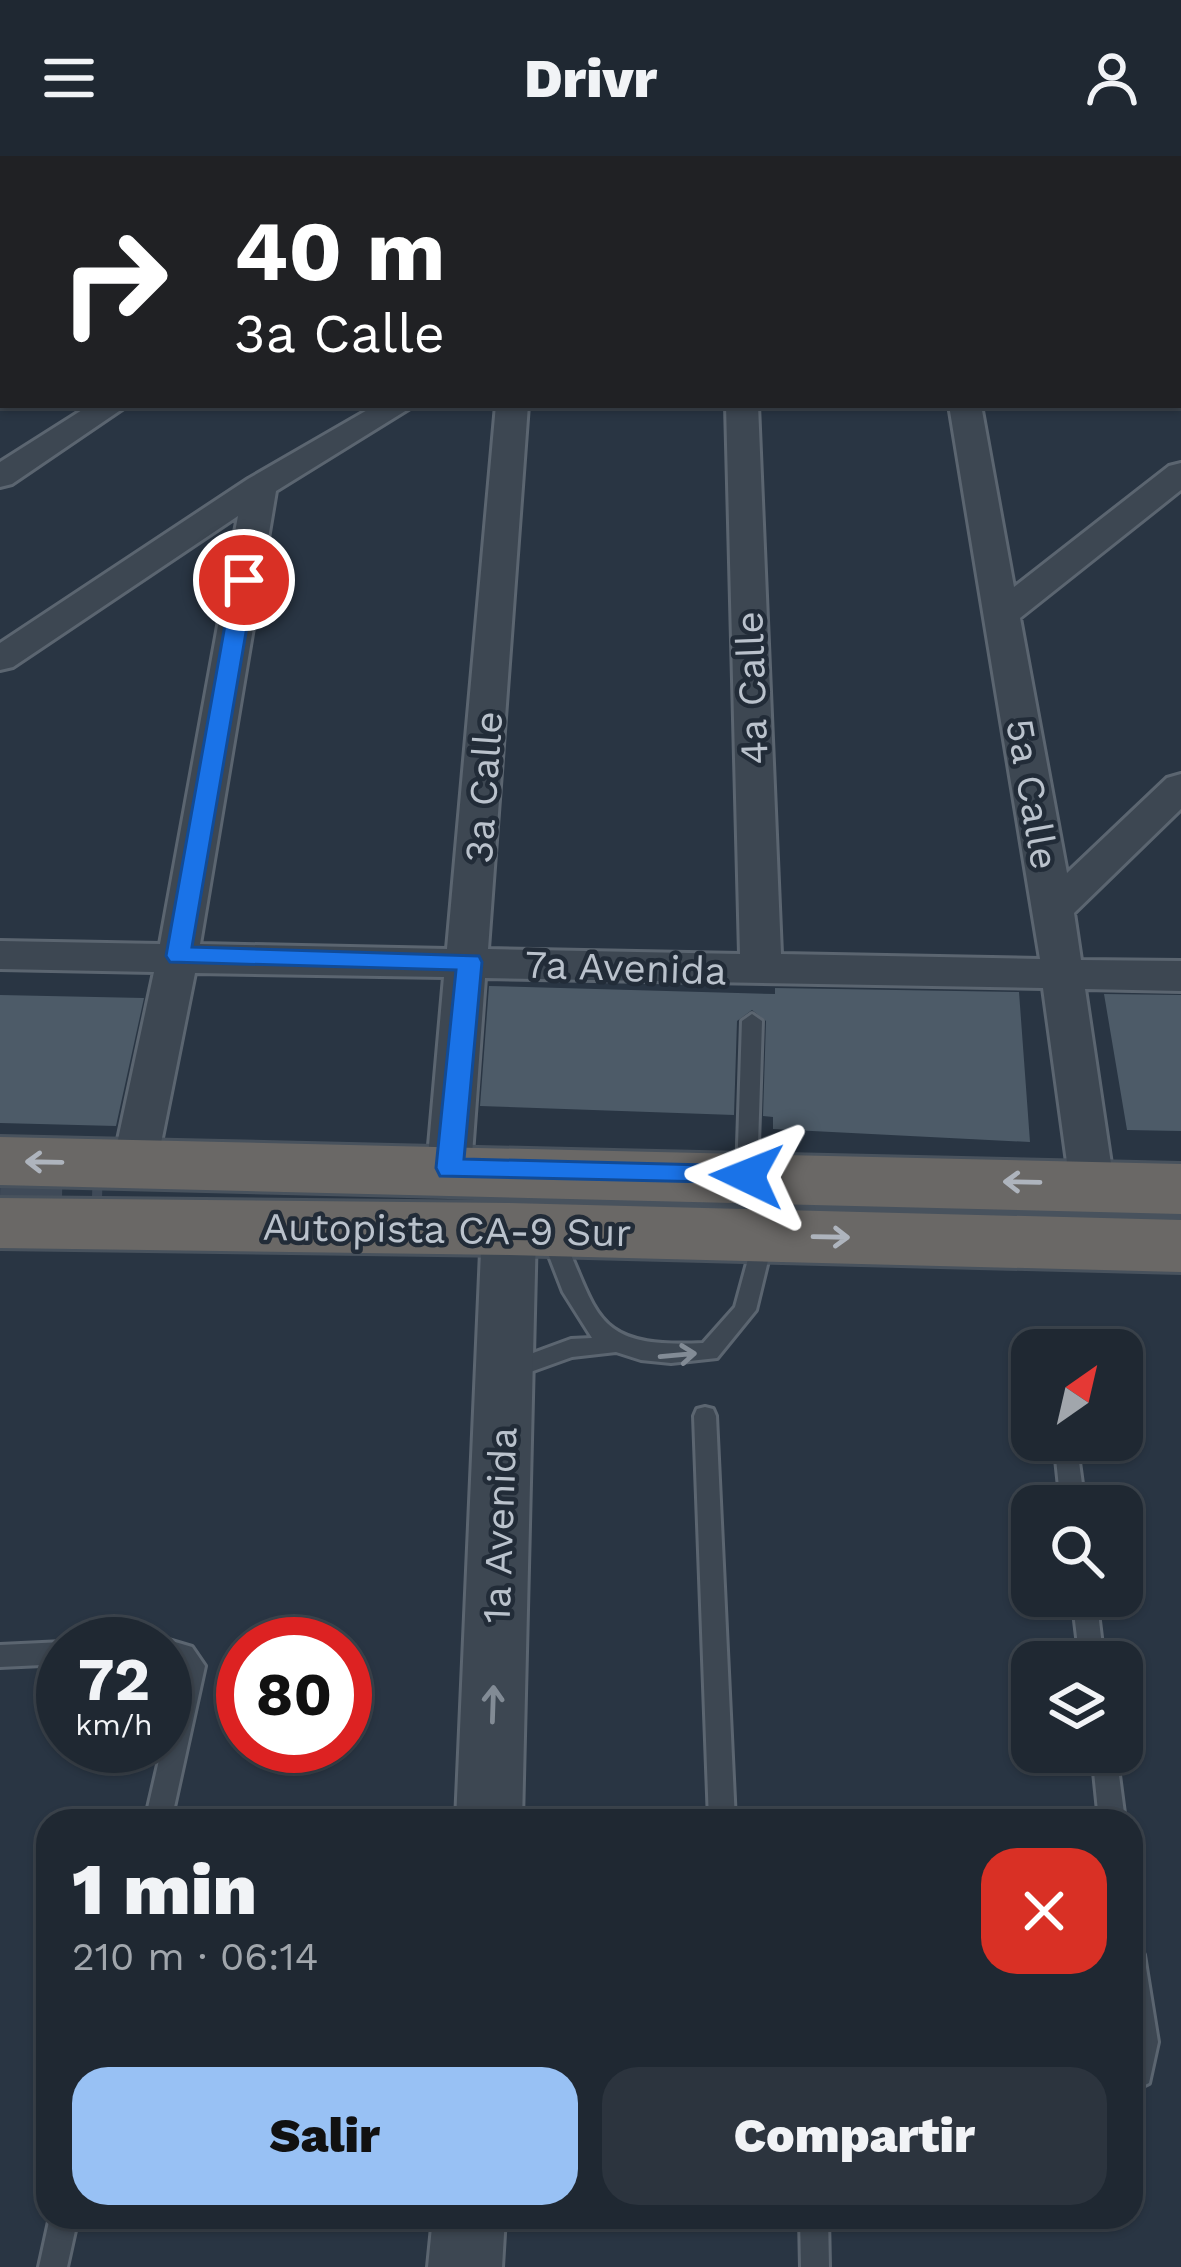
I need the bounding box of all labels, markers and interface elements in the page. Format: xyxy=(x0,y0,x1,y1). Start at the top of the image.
icon: menu xyxy=(36,45,102,111)
icon: person xyxy=(1079,45,1145,111)
text: Drivr xyxy=(524,47,657,110)
text: 40 m xyxy=(234,202,445,300)
icon: right xyxy=(36,204,192,360)
text: 3a Calle xyxy=(234,302,445,365)
pin xyxy=(193,529,295,631)
icon: arrive xyxy=(211,547,277,613)
street label: 4a Calle xyxy=(726,610,777,765)
street label: 3a Calle xyxy=(456,709,511,865)
street label: 5a Calle xyxy=(997,715,1068,873)
street label: 7a Avenida xyxy=(524,941,728,994)
position arrow xyxy=(684,1113,810,1239)
one-way arrow xyxy=(25,1150,64,1173)
one-way arrow xyxy=(1003,1171,1042,1194)
street label: Autopista CA-9 Sur xyxy=(262,1204,632,1255)
one-way arrow xyxy=(811,1226,850,1249)
north arrow xyxy=(1011,1329,1143,1461)
map controls xyxy=(1011,1329,1143,1773)
one-way arrow xyxy=(658,1343,697,1366)
street label: 1a Avenida xyxy=(474,1426,525,1624)
button: search xyxy=(1011,1485,1143,1617)
speed limit sign: 80 xyxy=(216,1617,372,1773)
button: layers xyxy=(1011,1641,1143,1773)
text: 72 xyxy=(78,1644,150,1715)
one-way arrow xyxy=(482,1685,505,1724)
text: km/h xyxy=(75,1707,153,1742)
text: 1 min xyxy=(72,1847,257,1931)
button: close xyxy=(981,1848,1107,1974)
text: 210 m · 06:14 xyxy=(72,1934,319,1979)
button: Salir xyxy=(72,2067,578,2205)
button: Compartir xyxy=(602,2067,1107,2205)

